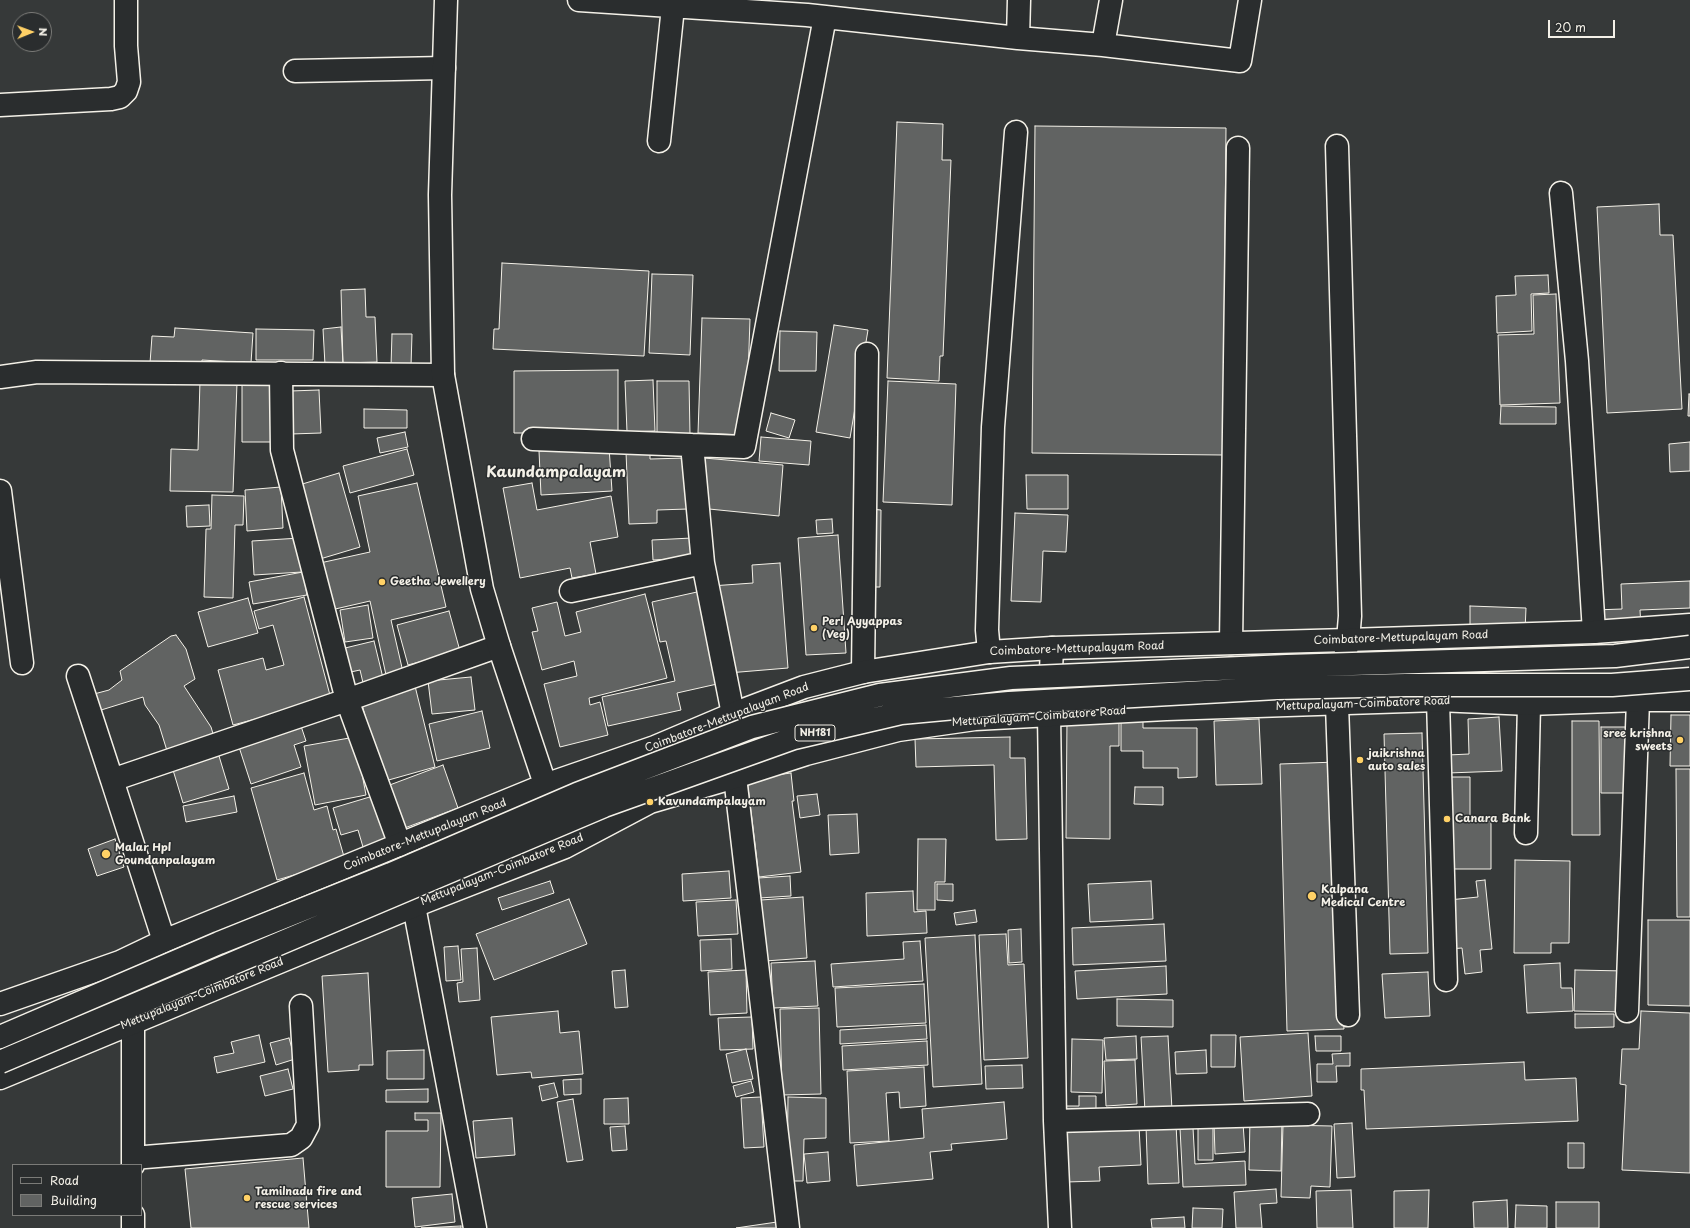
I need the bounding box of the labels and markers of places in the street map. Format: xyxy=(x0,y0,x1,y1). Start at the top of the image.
place label: Geetha Jewellery xyxy=(390,575,486,589)
marker: Geetha Jewellery xyxy=(377,577,387,587)
place label: Perl Ayyappas (Veg) xyxy=(822,615,902,641)
marker: Perl Ayyappas (Veg) xyxy=(809,623,819,633)
place label: sree krishna sweets xyxy=(1603,727,1672,753)
marker: sree krishna sweets xyxy=(1675,735,1685,745)
place label: jaikrishna auto sales xyxy=(1368,747,1425,773)
marker: jaikrishna auto sales xyxy=(1355,755,1365,765)
place label: Kavundampalayam xyxy=(658,795,766,809)
marker: Kavundampalayam xyxy=(645,797,655,807)
place label: Canara Bank xyxy=(1455,812,1531,826)
marker: Canara Bank xyxy=(1442,814,1452,824)
place label: Malar Hpl Goundanpalayam xyxy=(115,841,215,867)
marker: Malar Hpl Goundanpalayam xyxy=(100,848,112,860)
place label: Kalpana Medical Centre xyxy=(1321,883,1405,909)
marker: Kalpana Medical Centre xyxy=(1306,890,1318,902)
place label: Tamilnadu fire and rescue services xyxy=(255,1185,362,1211)
marker: Tamilnadu fire and rescue services xyxy=(242,1193,252,1203)

